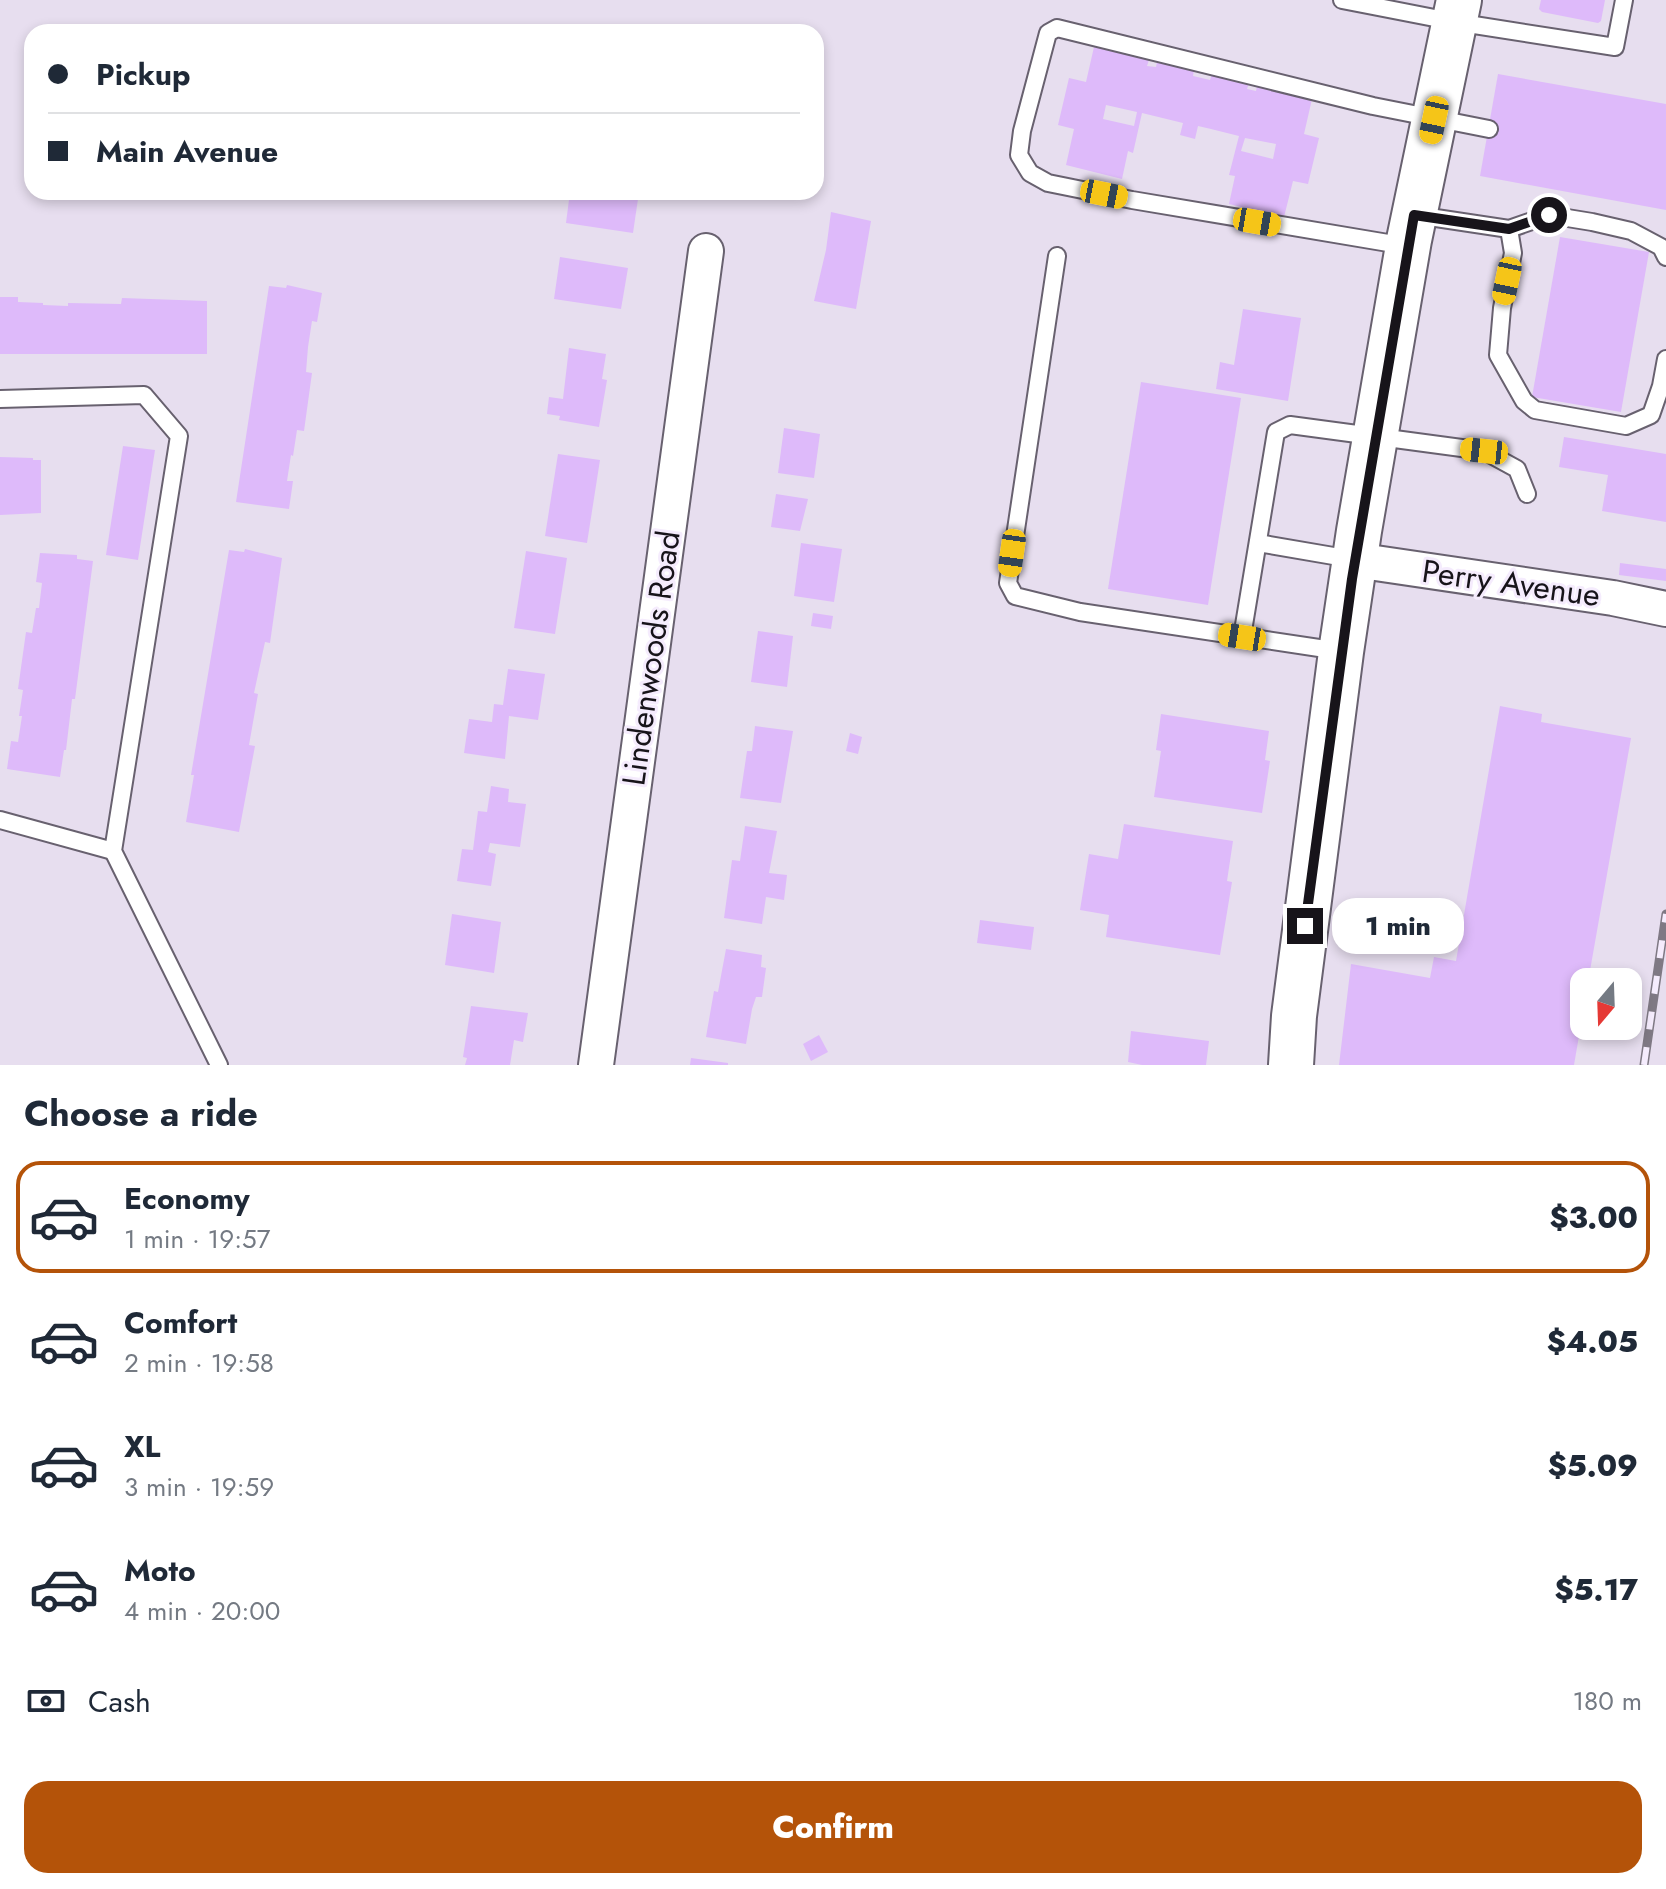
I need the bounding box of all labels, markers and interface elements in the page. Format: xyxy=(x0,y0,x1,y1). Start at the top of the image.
text: Pickup xyxy=(96,53,191,96)
car xyxy=(1417,94,1451,146)
text: Main Avenue xyxy=(96,130,278,173)
car xyxy=(1078,178,1130,210)
route start xyxy=(1531,197,1567,233)
car xyxy=(1231,206,1283,238)
car xyxy=(1490,255,1524,307)
car xyxy=(1459,437,1509,465)
street label: Lindenwoods Road xyxy=(610,528,692,788)
car xyxy=(997,528,1027,578)
street label: Perry Avenue xyxy=(1419,548,1603,618)
car xyxy=(1216,621,1268,653)
callout: 1 min xyxy=(1333,898,1465,954)
text: 1 min xyxy=(1365,907,1431,945)
route end xyxy=(1287,908,1323,944)
north arrow xyxy=(1570,968,1642,1040)
map controls xyxy=(1570,968,1642,1040)
text: Choose a ride xyxy=(24,1087,258,1139)
text: Economy xyxy=(124,1177,250,1220)
icon: car xyxy=(28,1181,100,1253)
text: $3.00 xyxy=(1549,1196,1638,1239)
text: 1 min · 19:57 xyxy=(124,1220,270,1258)
text: Comfort xyxy=(124,1301,237,1344)
icon: car xyxy=(28,1305,100,1377)
text: $4.05 xyxy=(1547,1320,1638,1363)
text: 2 min · 19:58 xyxy=(124,1344,274,1382)
text: XL xyxy=(124,1425,160,1468)
icon: car xyxy=(28,1429,100,1501)
text: $5.09 xyxy=(1548,1444,1638,1487)
text: 3 min · 19:59 xyxy=(124,1468,274,1506)
text: Moto xyxy=(124,1549,196,1592)
icon: car xyxy=(28,1553,100,1625)
text: $5.17 xyxy=(1554,1568,1638,1611)
text: 4 min · 20:00 xyxy=(124,1592,280,1630)
icon: cash xyxy=(24,1679,68,1723)
text: Cash xyxy=(88,1680,151,1723)
text: 180 m xyxy=(1572,1682,1642,1720)
button: Confirm xyxy=(24,1781,1642,1873)

